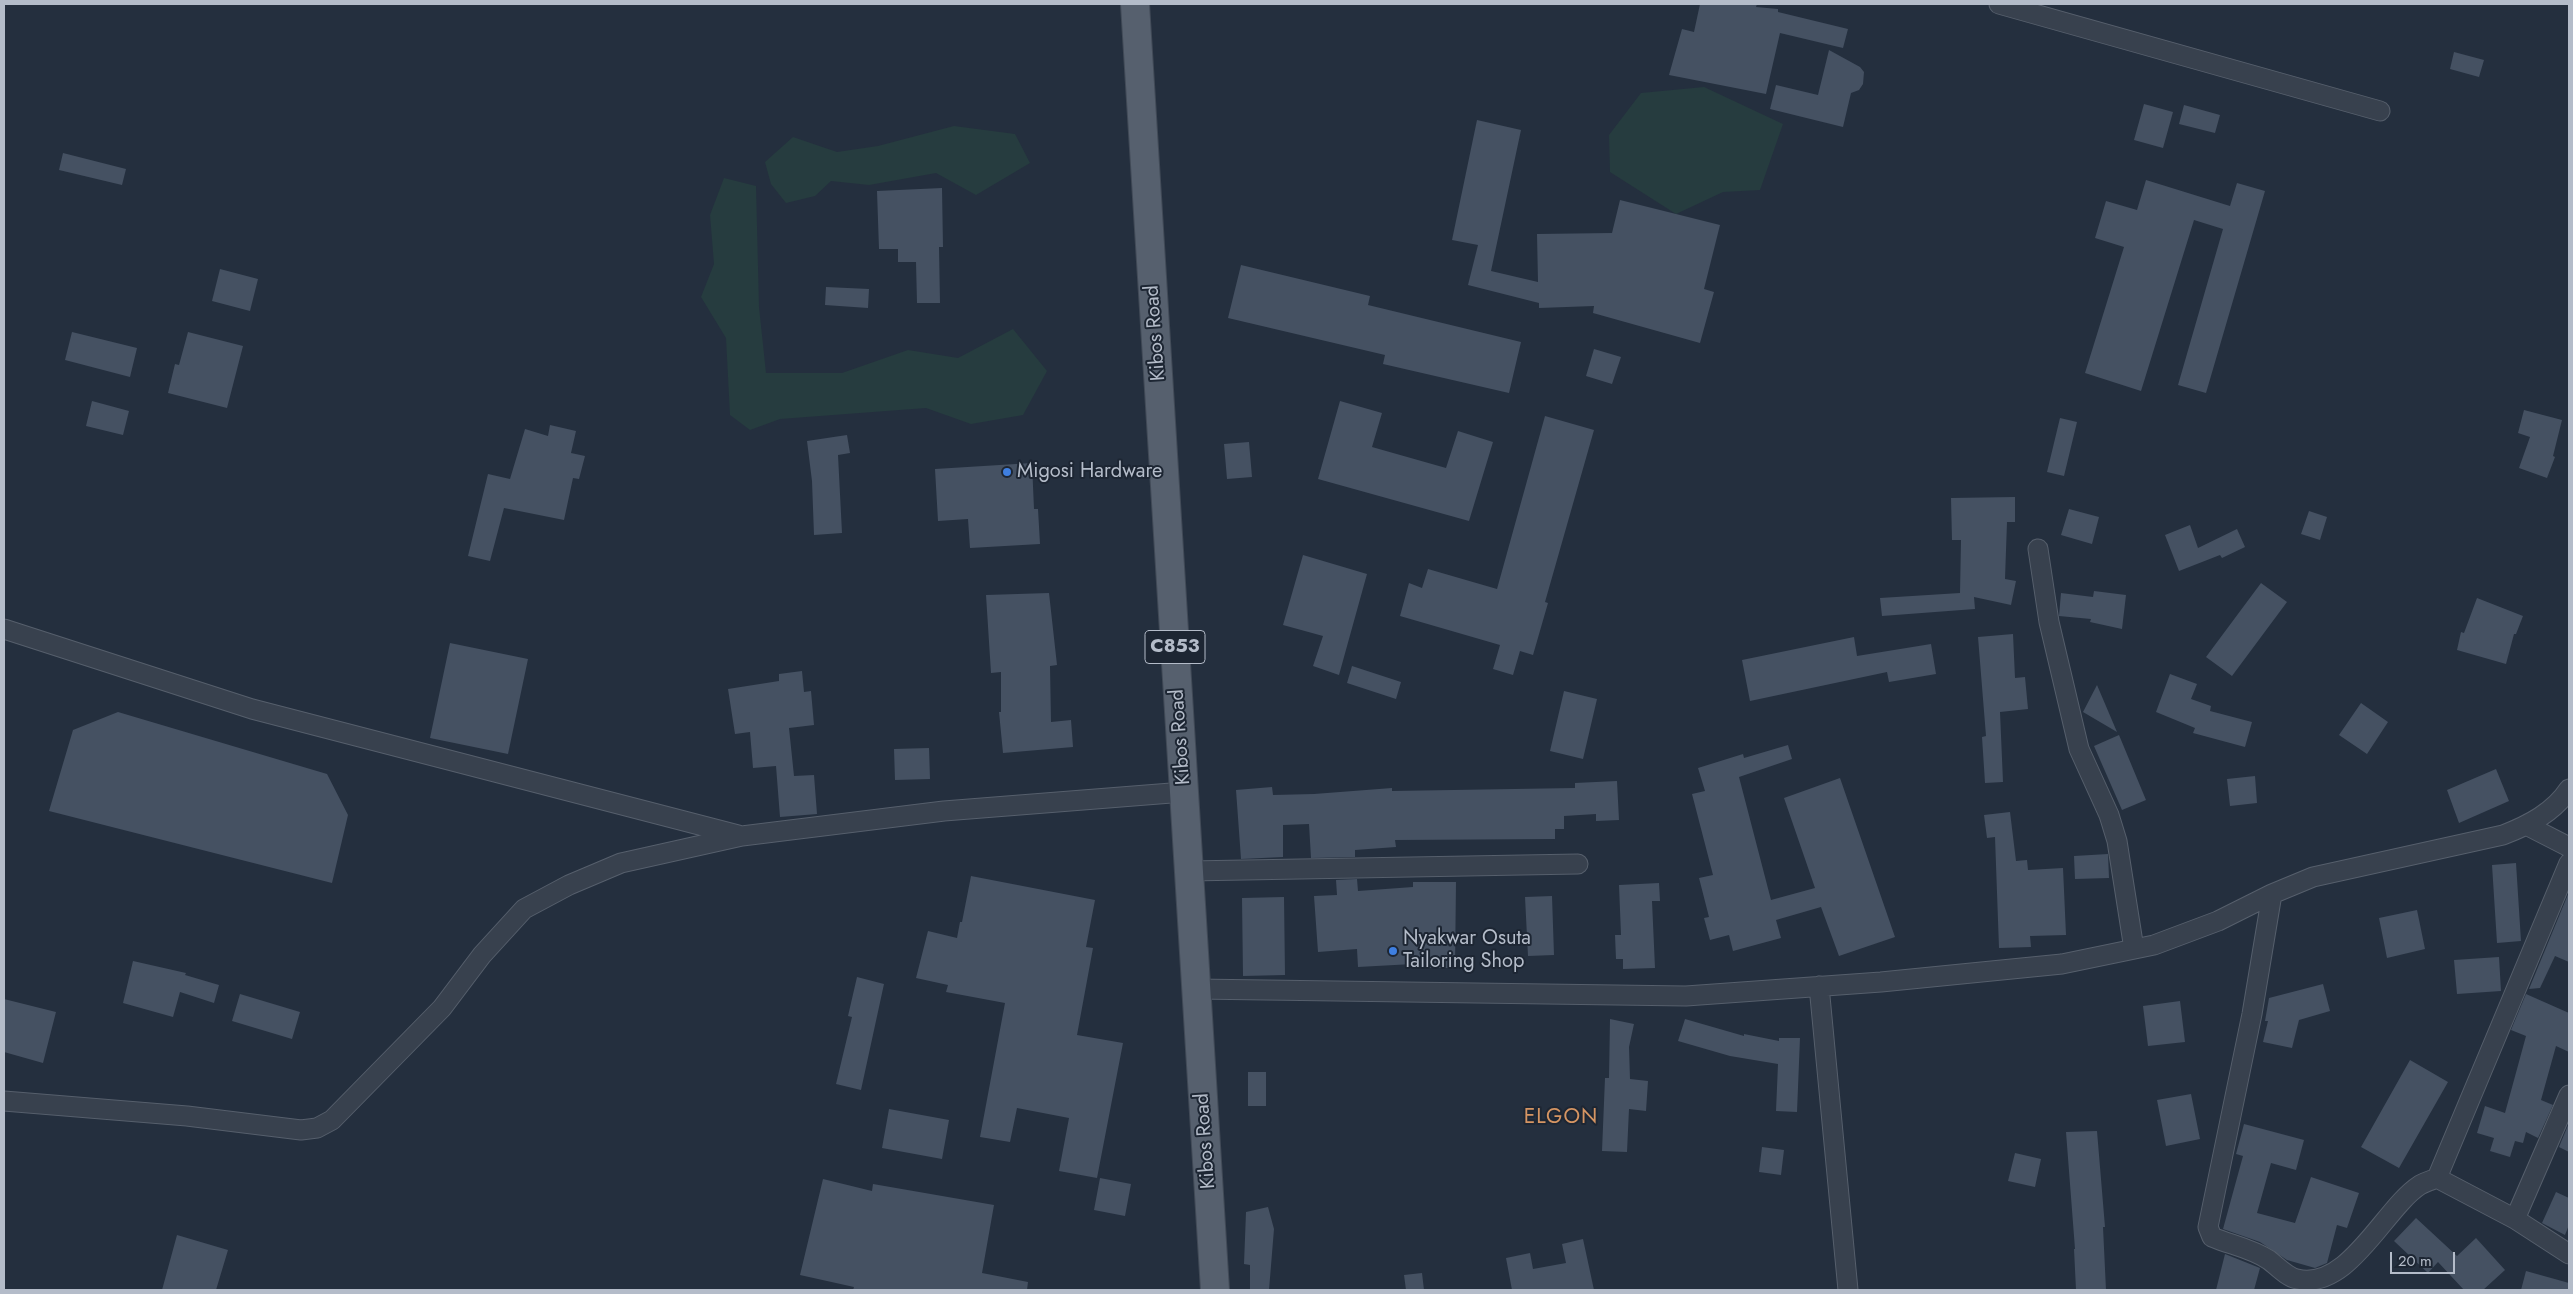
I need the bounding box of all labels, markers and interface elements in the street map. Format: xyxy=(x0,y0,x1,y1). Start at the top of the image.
street label: Kibos Road xyxy=(1141,284,1171,382)
place label: Migosi Hardware xyxy=(1017,460,1162,484)
marker: Migosi Hardware xyxy=(1001,466,1013,478)
road number: C853 xyxy=(1145,630,1205,664)
street label: Kibos Road xyxy=(1166,688,1196,786)
place label: Nyakwar Osuta Tailoring Shop xyxy=(1403,927,1531,974)
marker: Nyakwar Osuta Tailoring Shop xyxy=(1387,945,1399,957)
street label: Kibos Road xyxy=(1191,1092,1221,1190)
district label: ELGON xyxy=(1523,1105,1599,1131)
scale bar xyxy=(2393,1242,2458,1274)
text: 20 m xyxy=(2398,1250,2432,1272)

